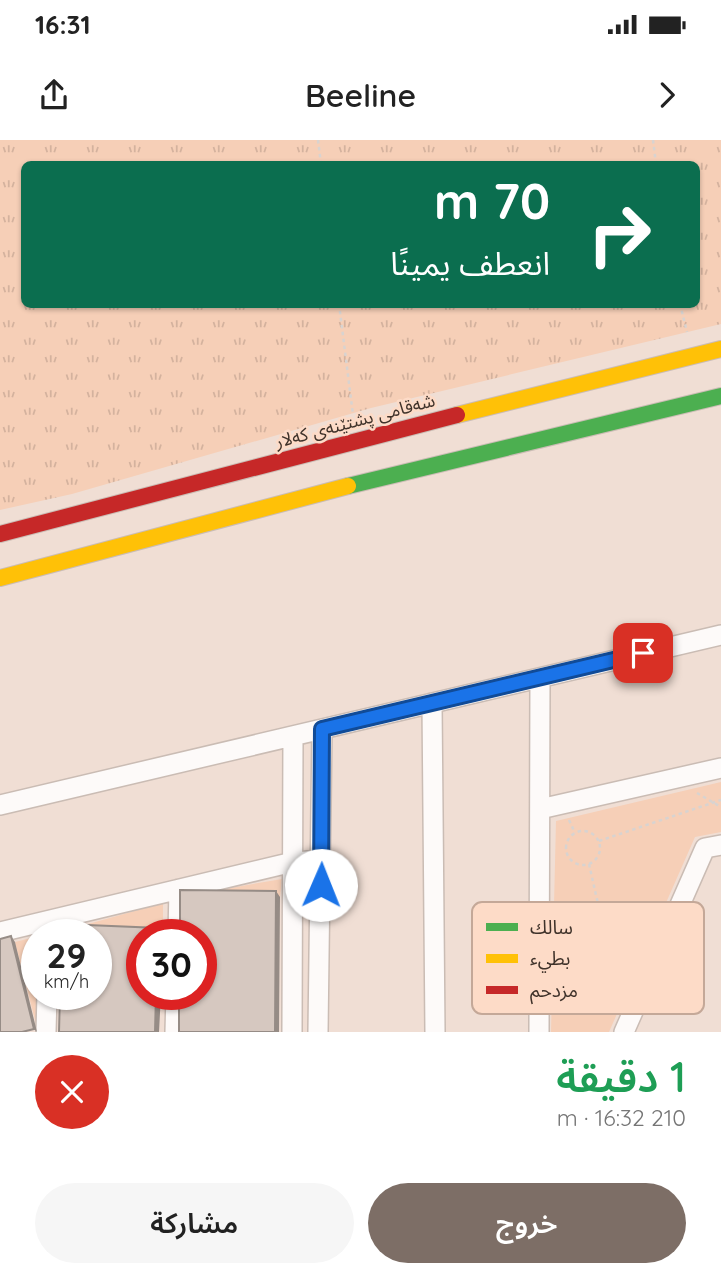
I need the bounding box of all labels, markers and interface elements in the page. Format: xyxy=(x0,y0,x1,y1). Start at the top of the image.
text: 16:31 xyxy=(35,8,91,41)
text: Beeline xyxy=(305,75,416,115)
icon: share xyxy=(35,76,73,114)
icon: forward xyxy=(648,76,686,114)
text: 70 m xyxy=(434,170,550,231)
icon: right xyxy=(574,189,665,280)
text: انعطف يمينًا xyxy=(390,243,550,283)
street label: شەقامی پشتێنەی کەلار xyxy=(271,388,437,453)
pin xyxy=(613,623,673,683)
icon: arrive xyxy=(624,634,662,672)
position arrow xyxy=(284,848,358,922)
legend xyxy=(472,902,704,1014)
text: سالك xyxy=(530,915,573,939)
speed limit sign: 30 xyxy=(126,919,217,1010)
text: 29 xyxy=(47,933,86,977)
text: بطيء xyxy=(530,946,570,973)
text: km/h xyxy=(44,970,89,993)
text: مزدحم xyxy=(530,978,578,1005)
text: 1 دقيقة xyxy=(556,1050,686,1103)
button: close xyxy=(35,1055,109,1129)
text: 210 m · 16:32 xyxy=(557,1103,686,1132)
button: مشاركة xyxy=(35,1183,354,1263)
button: خروج xyxy=(368,1183,686,1263)

